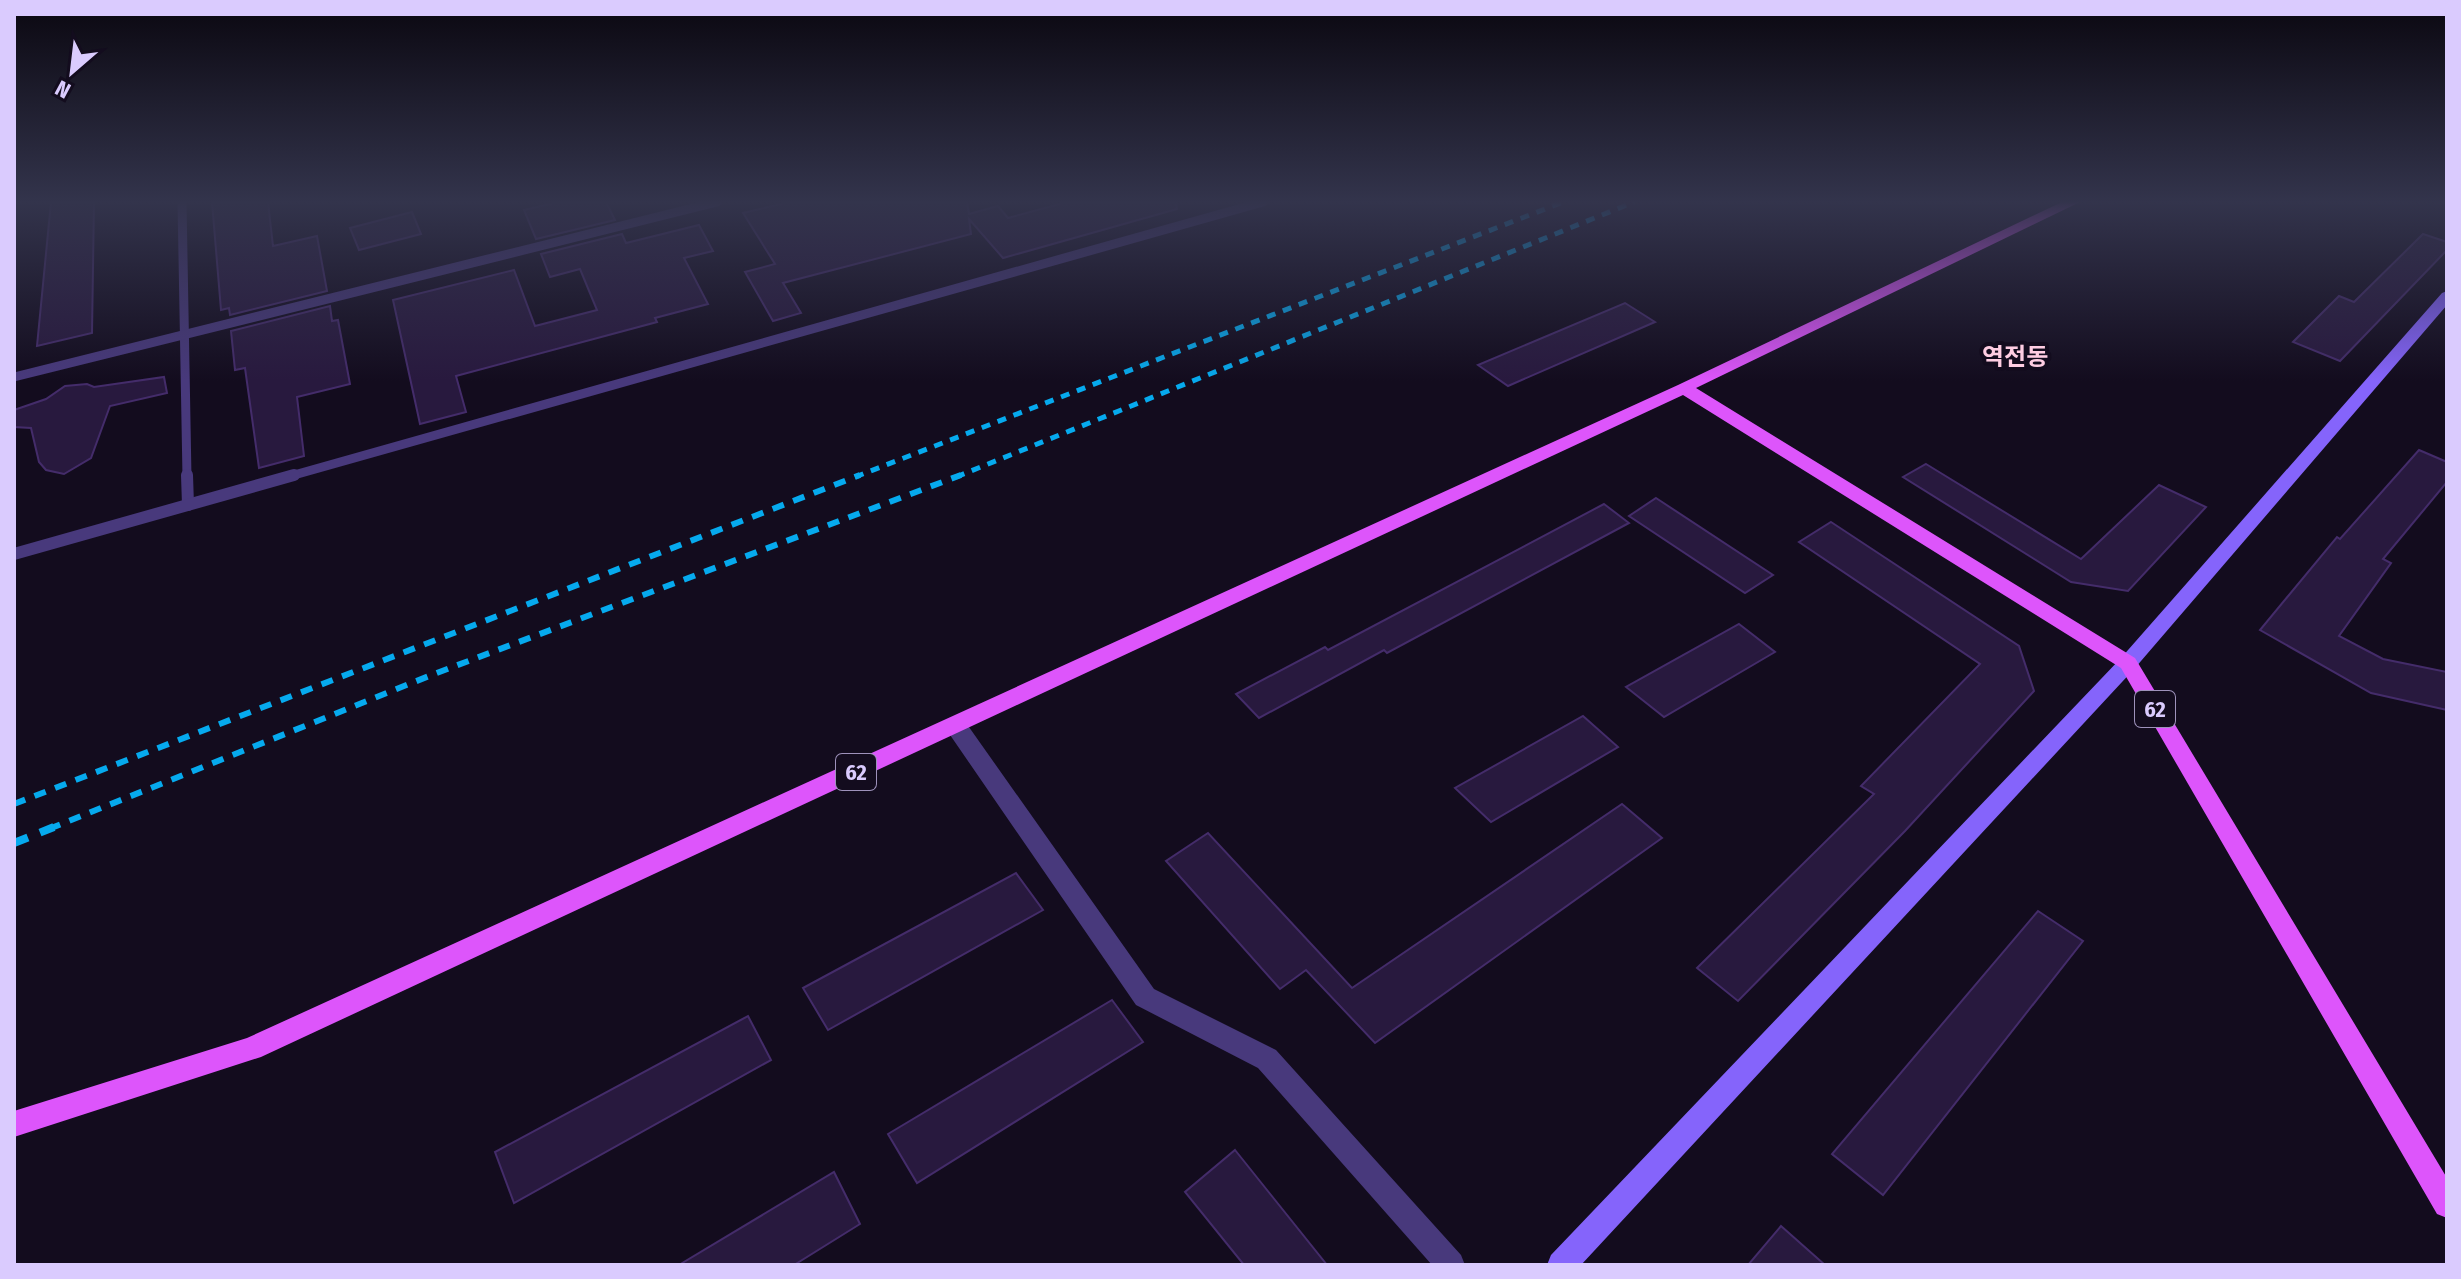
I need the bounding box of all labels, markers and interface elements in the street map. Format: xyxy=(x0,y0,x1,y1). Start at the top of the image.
north arrow xyxy=(32,32,112,112)
text: N xyxy=(51,74,75,104)
district label: 역전동 xyxy=(1982,343,2048,371)
road number: 62 xyxy=(2135,691,2175,727)
road number: 62 xyxy=(836,754,876,790)

